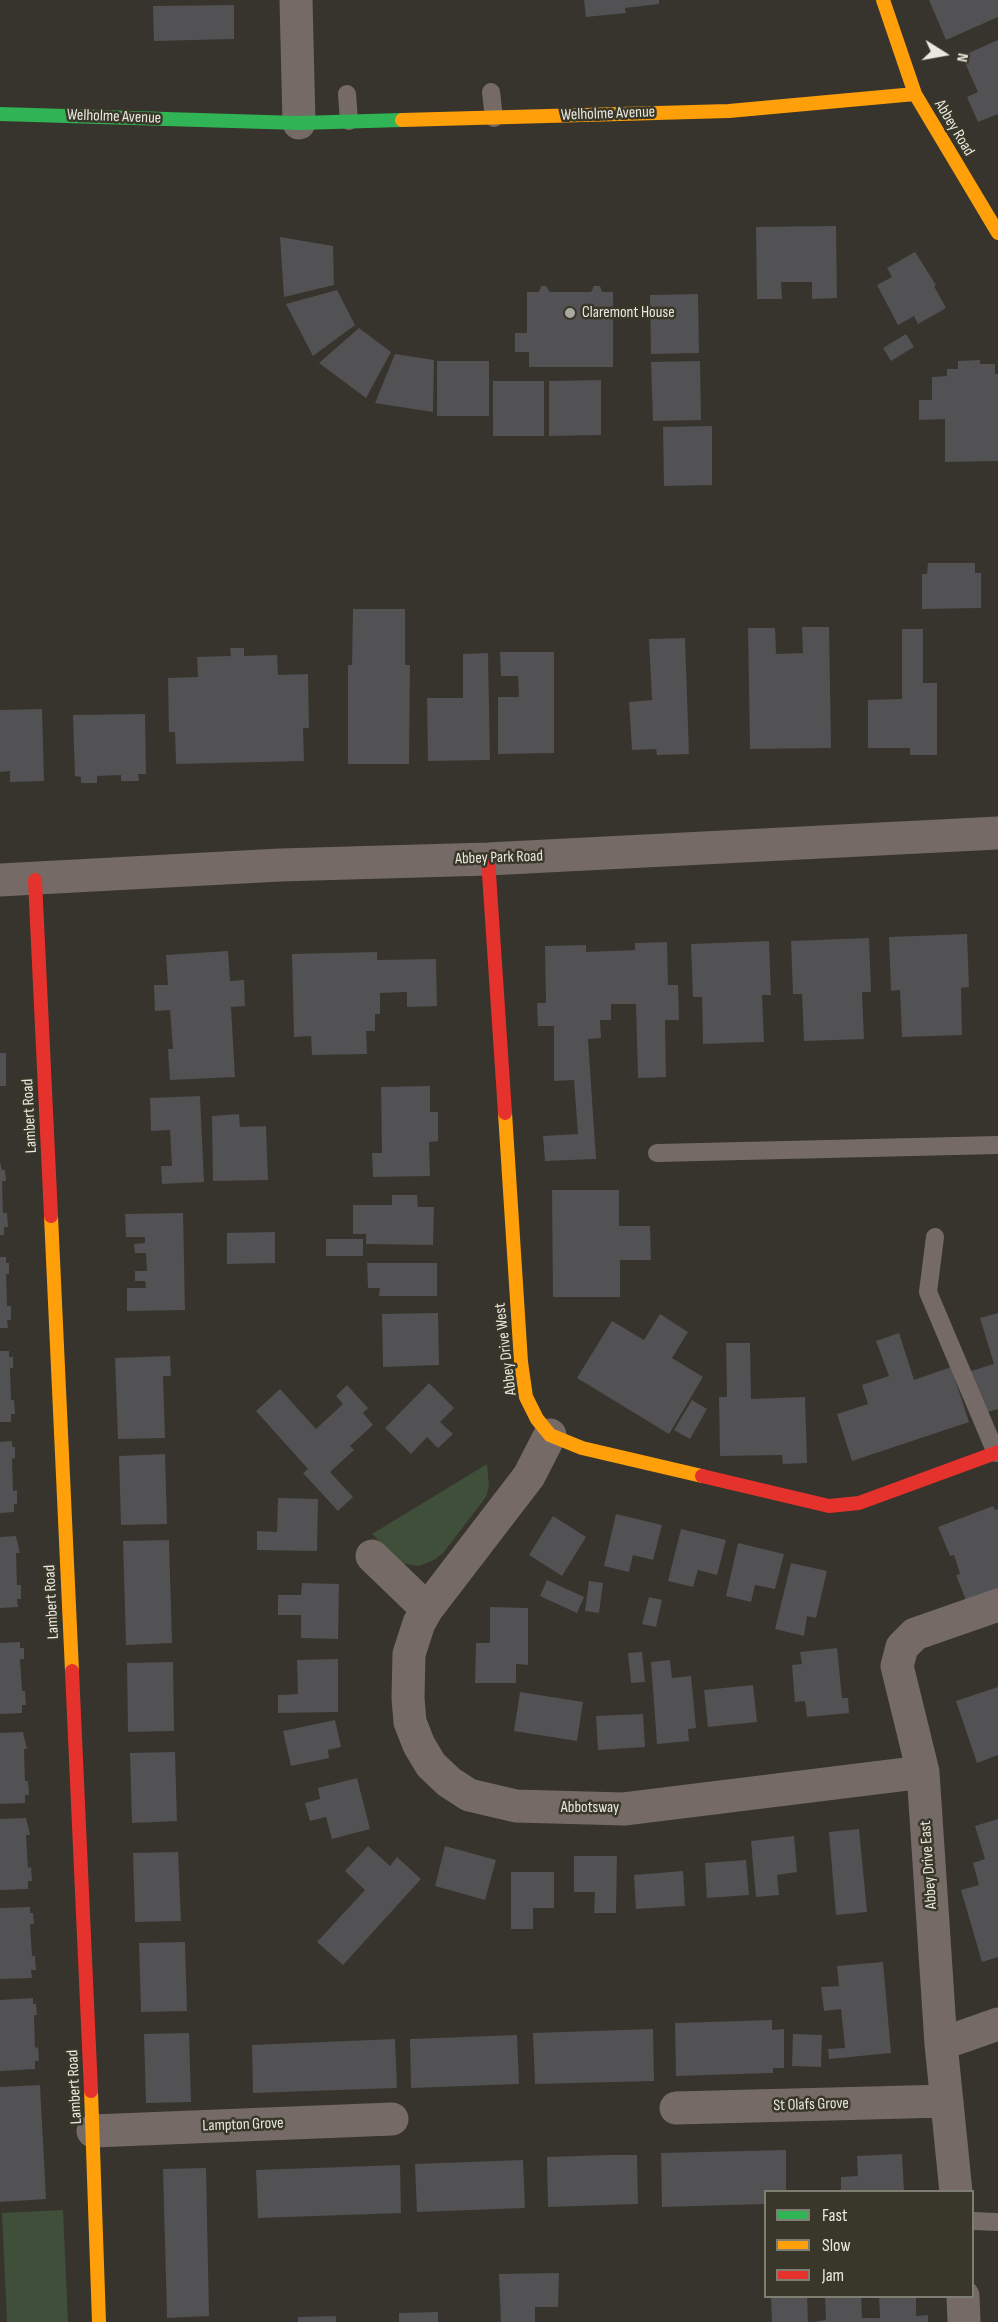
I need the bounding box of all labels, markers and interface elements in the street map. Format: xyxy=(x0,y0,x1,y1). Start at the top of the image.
north arrow xyxy=(914,24,974,84)
text: N xyxy=(952,52,972,64)
street label: Abbey Road xyxy=(930,96,978,160)
street label: Welholme Avenue xyxy=(561,103,655,125)
street label: Welholme Avenue xyxy=(67,106,161,128)
place label: Claremont House xyxy=(582,303,675,323)
marker: Claremont House xyxy=(563,306,577,320)
street label: Abbey Park Road xyxy=(455,847,543,869)
street label: Lambert Road xyxy=(18,1078,42,1154)
street label: Abbey Drive West xyxy=(491,1302,521,1396)
street label: Lambert Road xyxy=(40,1564,64,1640)
street label: Abbotsway xyxy=(561,1798,619,1818)
street label: Abbey Drive East xyxy=(916,1820,942,1910)
street label: Lambert Road xyxy=(63,2049,87,2125)
street label: St Olafs Grove xyxy=(773,2094,849,2116)
street label: Lampton Grove xyxy=(202,2114,284,2136)
legend xyxy=(764,2190,974,2298)
text: Fast xyxy=(822,2205,847,2226)
text: Slow xyxy=(822,2235,851,2256)
text: Jam xyxy=(822,2265,844,2286)

